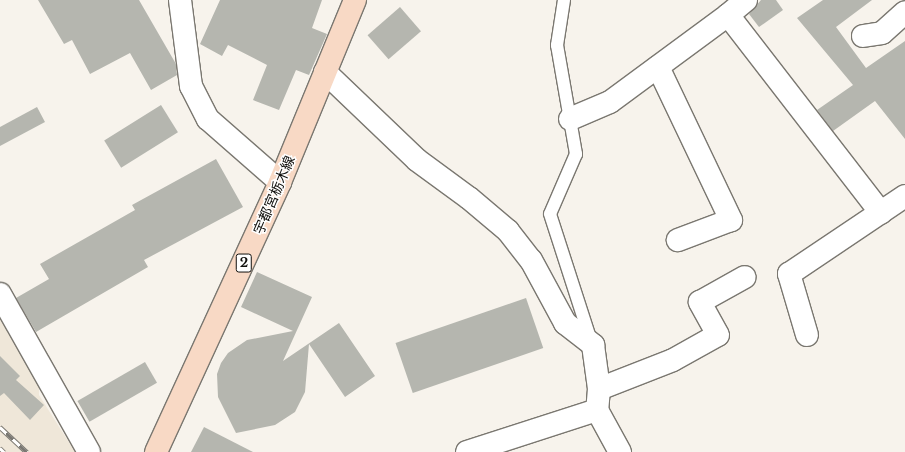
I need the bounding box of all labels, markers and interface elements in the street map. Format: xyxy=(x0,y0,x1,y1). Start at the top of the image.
street label: 宇都宮栃木線 xyxy=(250,153,298,237)
road number: 2 xyxy=(235,252,253,274)

